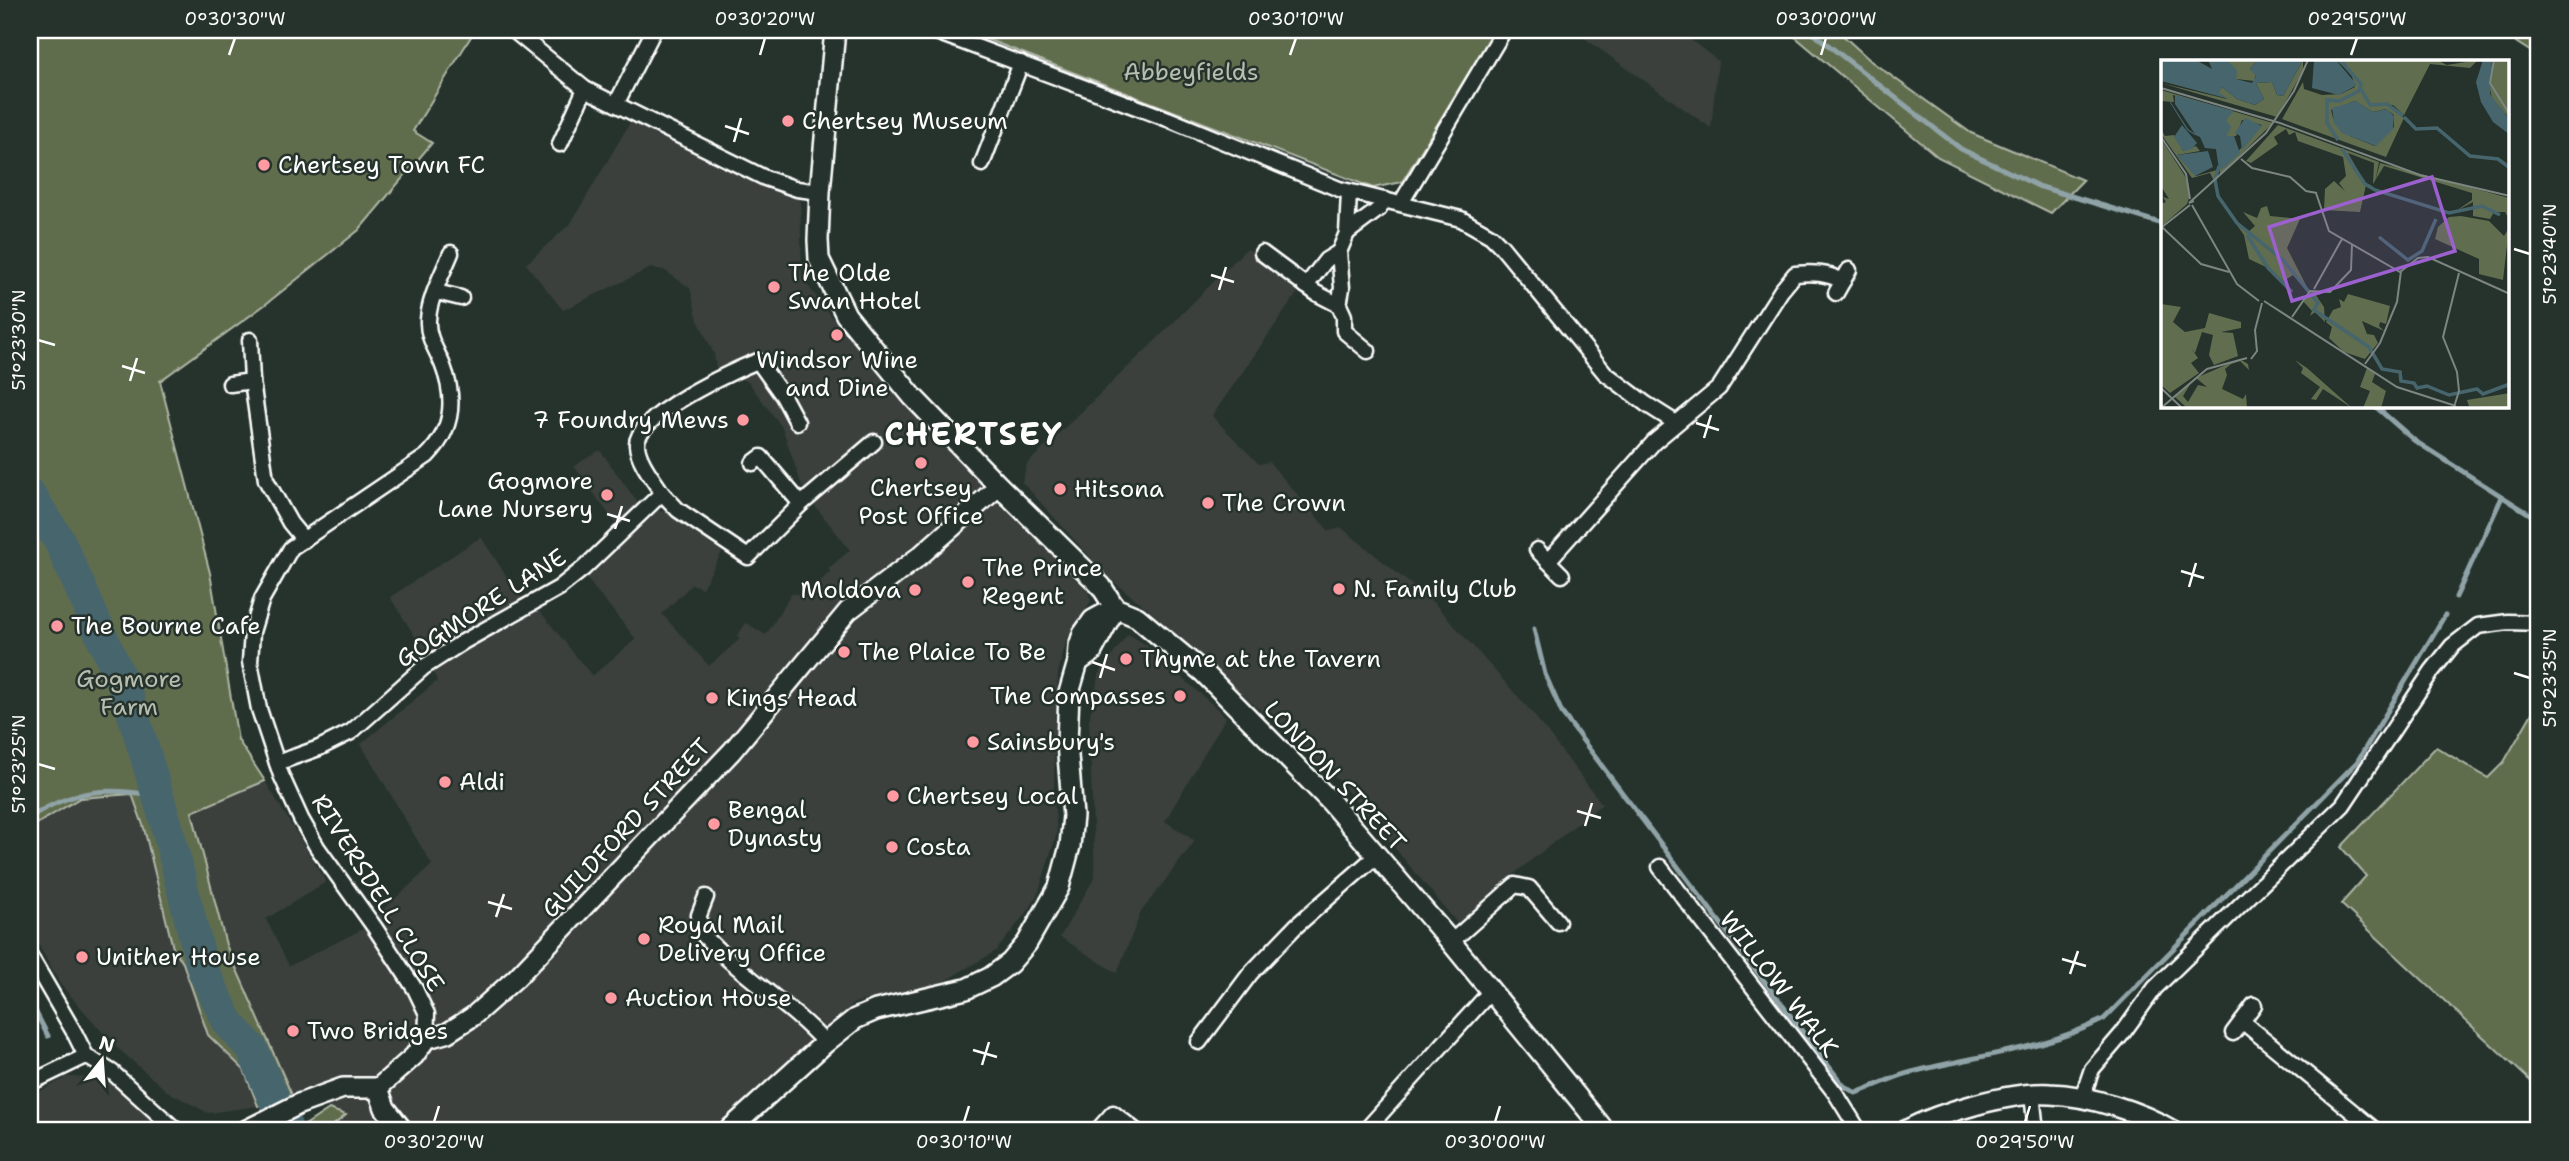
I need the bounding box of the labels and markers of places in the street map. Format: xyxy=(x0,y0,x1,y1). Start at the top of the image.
place label: Chertsey Museum xyxy=(802,105,1008,137)
marker: Chertsey Museum xyxy=(780,113,796,129)
place label: Chertsey Town FC xyxy=(278,149,485,181)
marker: Chertsey Town FC xyxy=(256,157,272,173)
place label: The Olde Swan Hotel xyxy=(788,257,922,317)
marker: The Olde Swan Hotel xyxy=(766,279,782,295)
marker: Windsor Wine and Dine xyxy=(829,327,845,343)
place label: Windsor Wine and Dine xyxy=(756,344,918,404)
place label: 7 Foundry Mews xyxy=(533,404,729,436)
marker: 7 Foundry Mews xyxy=(735,412,751,428)
marker: Chertsey Post Office xyxy=(913,455,929,471)
place label: Gogmore Lane Nursery xyxy=(438,465,593,525)
place label: Chertsey Post Office xyxy=(858,472,984,532)
place label: Hitsona xyxy=(1074,473,1164,505)
marker: Hitsona xyxy=(1052,481,1068,497)
marker: Gogmore Lane Nursery xyxy=(599,487,615,503)
place label: The Crown xyxy=(1222,487,1346,519)
marker: The Crown xyxy=(1200,495,1216,511)
place label: The Prince Regent xyxy=(982,552,1103,612)
place label: N. Family Club xyxy=(1353,573,1517,605)
place label: Moldova xyxy=(800,574,901,606)
marker: The Prince Regent xyxy=(960,574,976,590)
marker: N. Family Club xyxy=(1331,581,1347,597)
marker: Moldova xyxy=(907,582,923,598)
place label: The Bourne Cafe xyxy=(71,610,261,642)
marker: The Bourne Cafe xyxy=(49,618,65,634)
place label: The Plaice To Be xyxy=(858,636,1046,668)
place label: Thyme at the Tavern xyxy=(1140,643,1381,675)
marker: The Plaice To Be xyxy=(836,644,852,660)
marker: Thyme at the Tavern xyxy=(1118,651,1134,667)
place label: The Compasses xyxy=(990,680,1166,712)
place label: Kings Head xyxy=(726,682,857,714)
marker: The Compasses xyxy=(1172,688,1188,704)
marker: Kings Head xyxy=(704,690,720,706)
place label: Sainsbury's xyxy=(987,726,1115,758)
marker: Sainsbury's xyxy=(965,734,981,750)
place label: Aldi xyxy=(459,766,505,798)
marker: Aldi xyxy=(437,774,453,790)
place label: Chertsey Local xyxy=(907,780,1079,812)
marker: Chertsey Local xyxy=(885,788,901,804)
place label: Bengal Dynasty xyxy=(728,794,822,854)
marker: Bengal Dynasty xyxy=(706,816,722,832)
place label: Costa xyxy=(906,831,971,863)
marker: Costa xyxy=(884,839,900,855)
place label: Royal Mail Delivery Office xyxy=(658,909,826,969)
marker: Royal Mail Delivery Office xyxy=(636,931,652,947)
place label: Unither House xyxy=(96,941,261,973)
marker: Unither House xyxy=(74,949,90,965)
place label: Auction House xyxy=(625,982,792,1014)
marker: Auction House xyxy=(603,990,619,1006)
place label: Two Bridges xyxy=(307,1015,449,1047)
marker: Two Bridges xyxy=(285,1023,301,1039)

